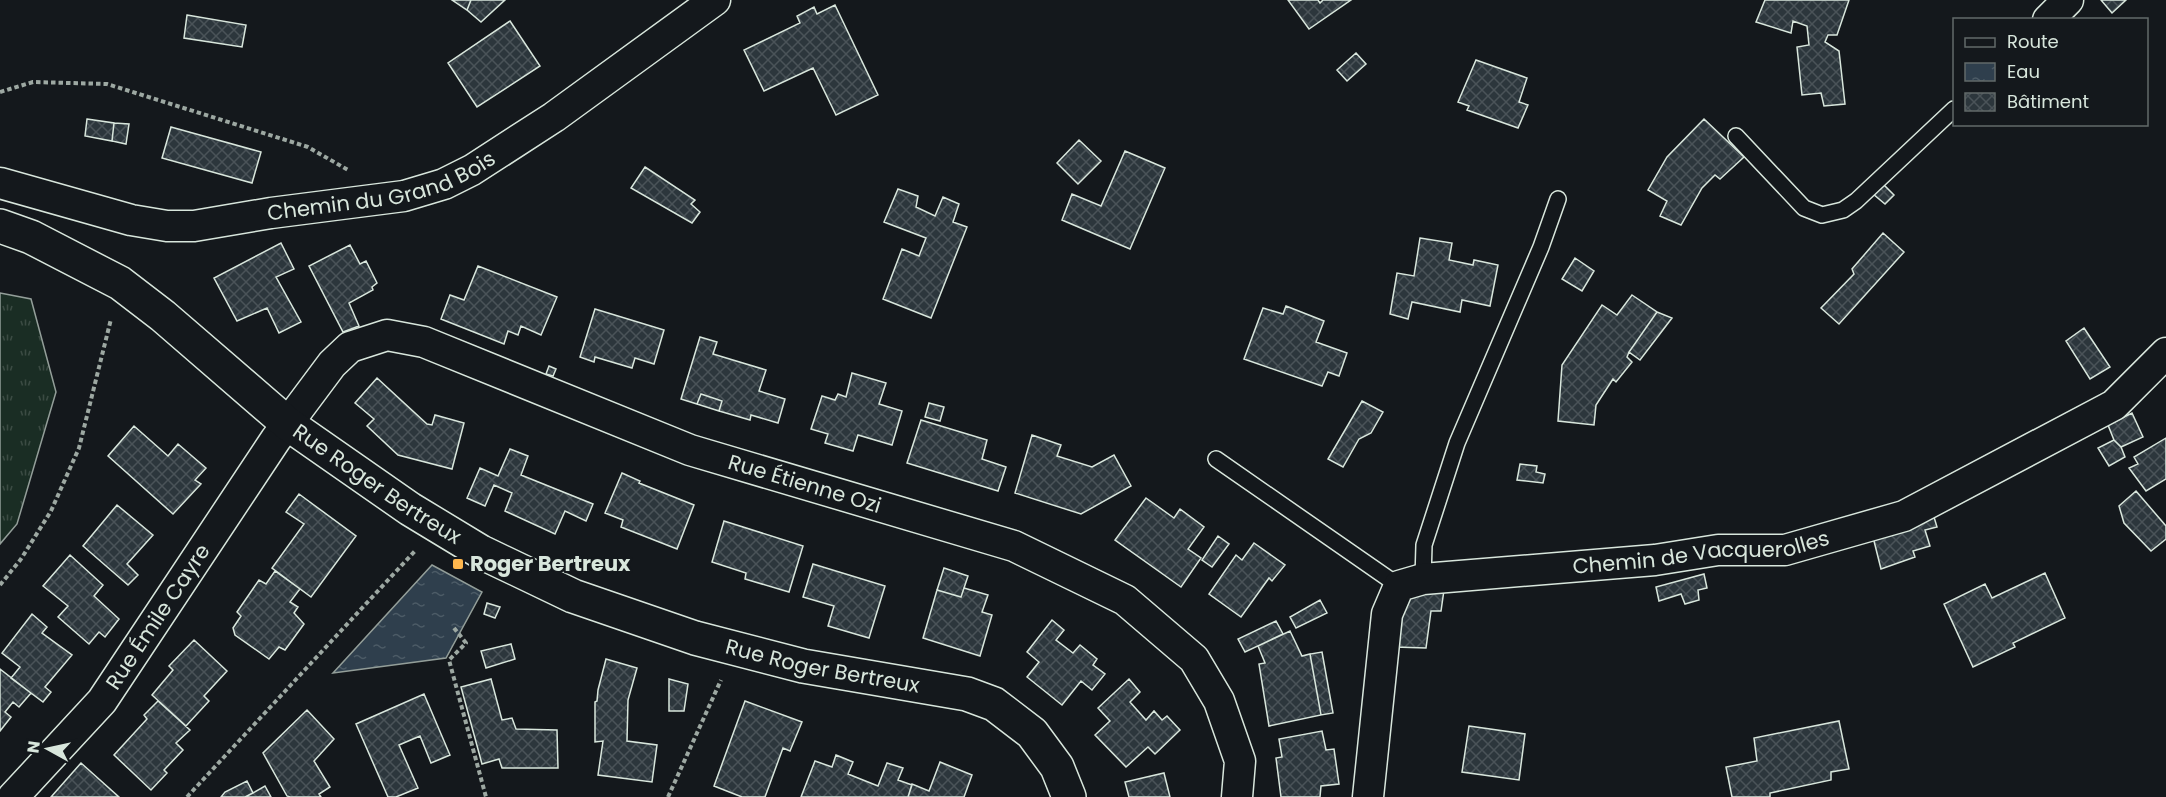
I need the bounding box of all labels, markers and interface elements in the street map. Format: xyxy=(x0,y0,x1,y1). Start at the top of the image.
legend xyxy=(1953,18,2148,126)
text: Route xyxy=(2007,29,2059,54)
text: Eau xyxy=(2007,59,2040,84)
text: Bâtiment xyxy=(2007,89,2089,114)
street label: Chemin du Grand Bois xyxy=(265,144,501,227)
street label: Rue Roger Bertreux xyxy=(287,417,467,551)
street label: Rue Étienne Ozi xyxy=(725,447,885,520)
street label: Chemin de Vacquerolles xyxy=(1571,523,1833,581)
street label: Rue Émile Cayre xyxy=(99,538,216,695)
place label: Roger Bertreux xyxy=(470,549,631,578)
marker: Roger Bertreux xyxy=(451,557,465,571)
street label: Rue Roger Bertreux xyxy=(722,632,922,700)
north arrow xyxy=(18,719,78,779)
text: N xyxy=(21,739,46,755)

